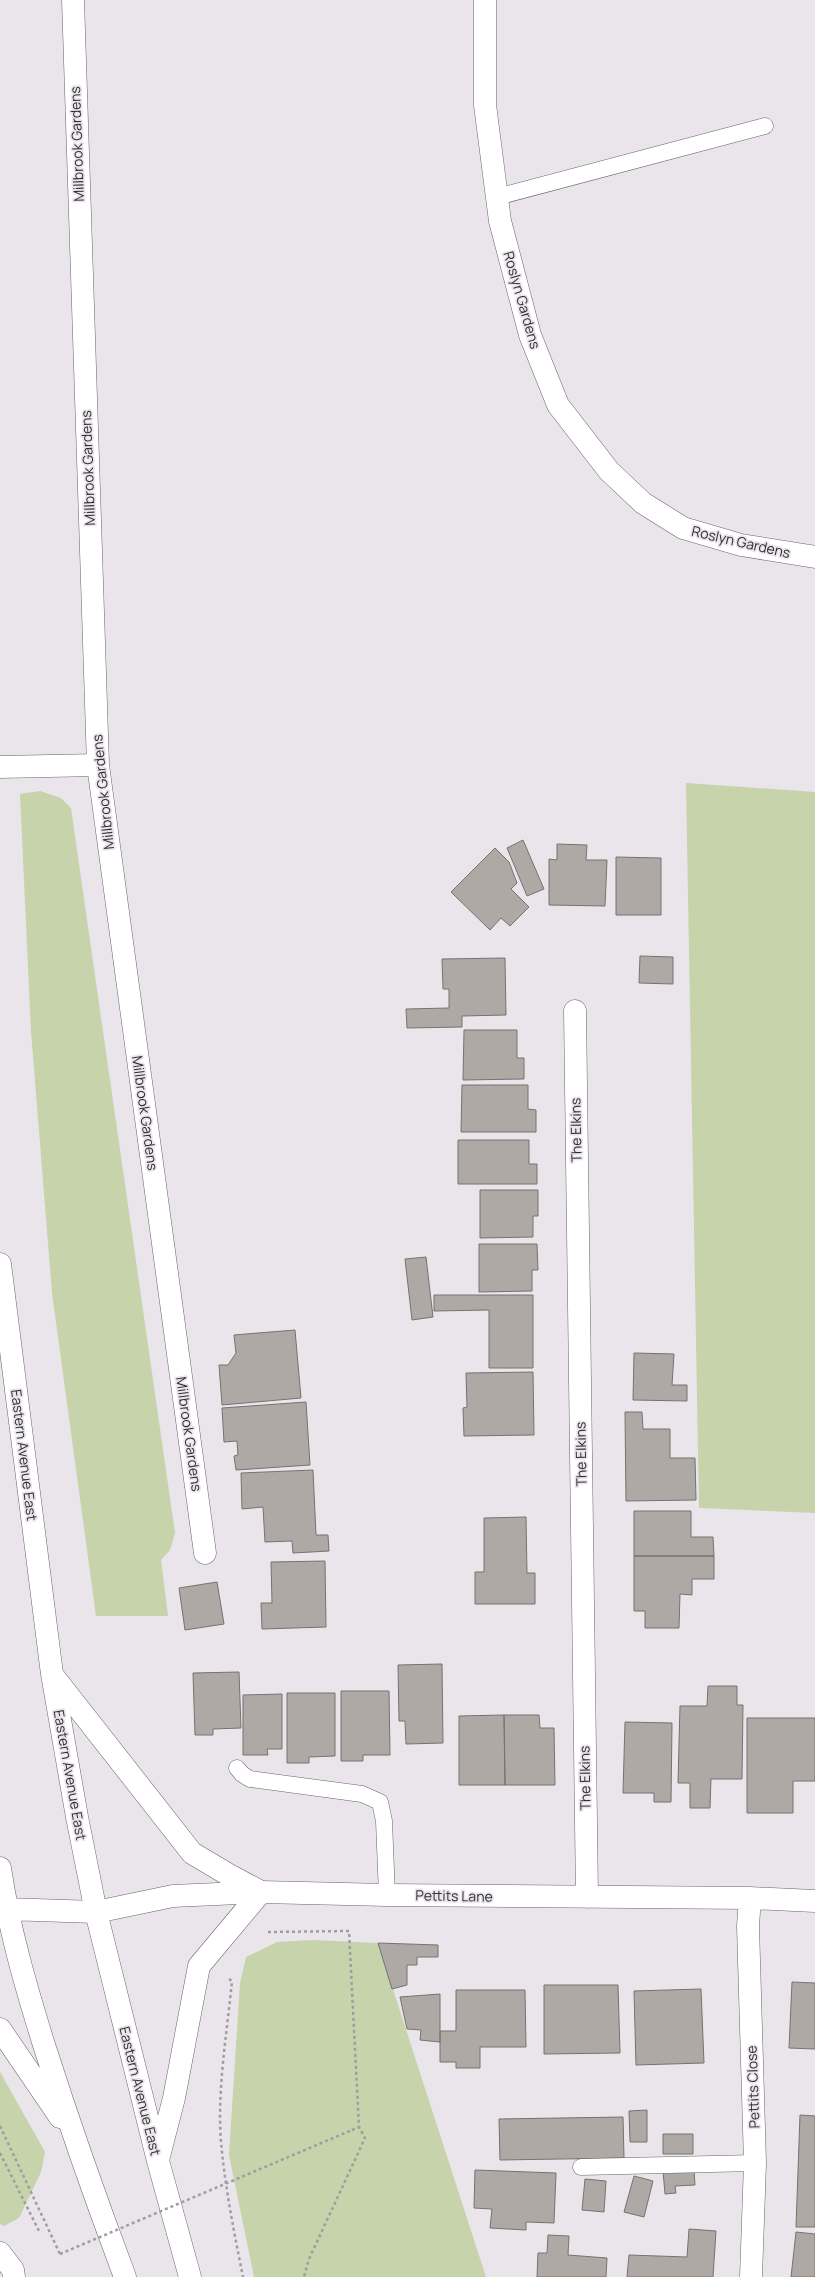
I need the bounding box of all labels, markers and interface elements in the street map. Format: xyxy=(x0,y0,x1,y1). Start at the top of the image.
street label: Millbrook Gardens xyxy=(65,86,88,202)
street label: Roslyn Gardens xyxy=(499,249,545,351)
street label: Millbrook Gardens xyxy=(76,410,99,526)
street label: Roslyn Gardens xyxy=(690,521,792,562)
street label: Millbrook Gardens xyxy=(87,734,118,851)
street label: Millbrook Gardens xyxy=(128,1054,163,1171)
street label: The Elkins xyxy=(565,1097,586,1163)
street label: Millbrook Gardens xyxy=(172,1375,207,1492)
street label: Eastern Avenue East xyxy=(7,1388,42,1522)
street label: The Elkins xyxy=(570,1421,591,1487)
street label: Eastern Avenue East xyxy=(50,1708,91,1842)
street label: The Elkins xyxy=(574,1745,595,1811)
street label: Pettits Lane xyxy=(415,1885,493,1906)
street label: Eastern Avenue East xyxy=(115,2024,166,2158)
street label: Pettits Close xyxy=(742,2045,763,2129)

